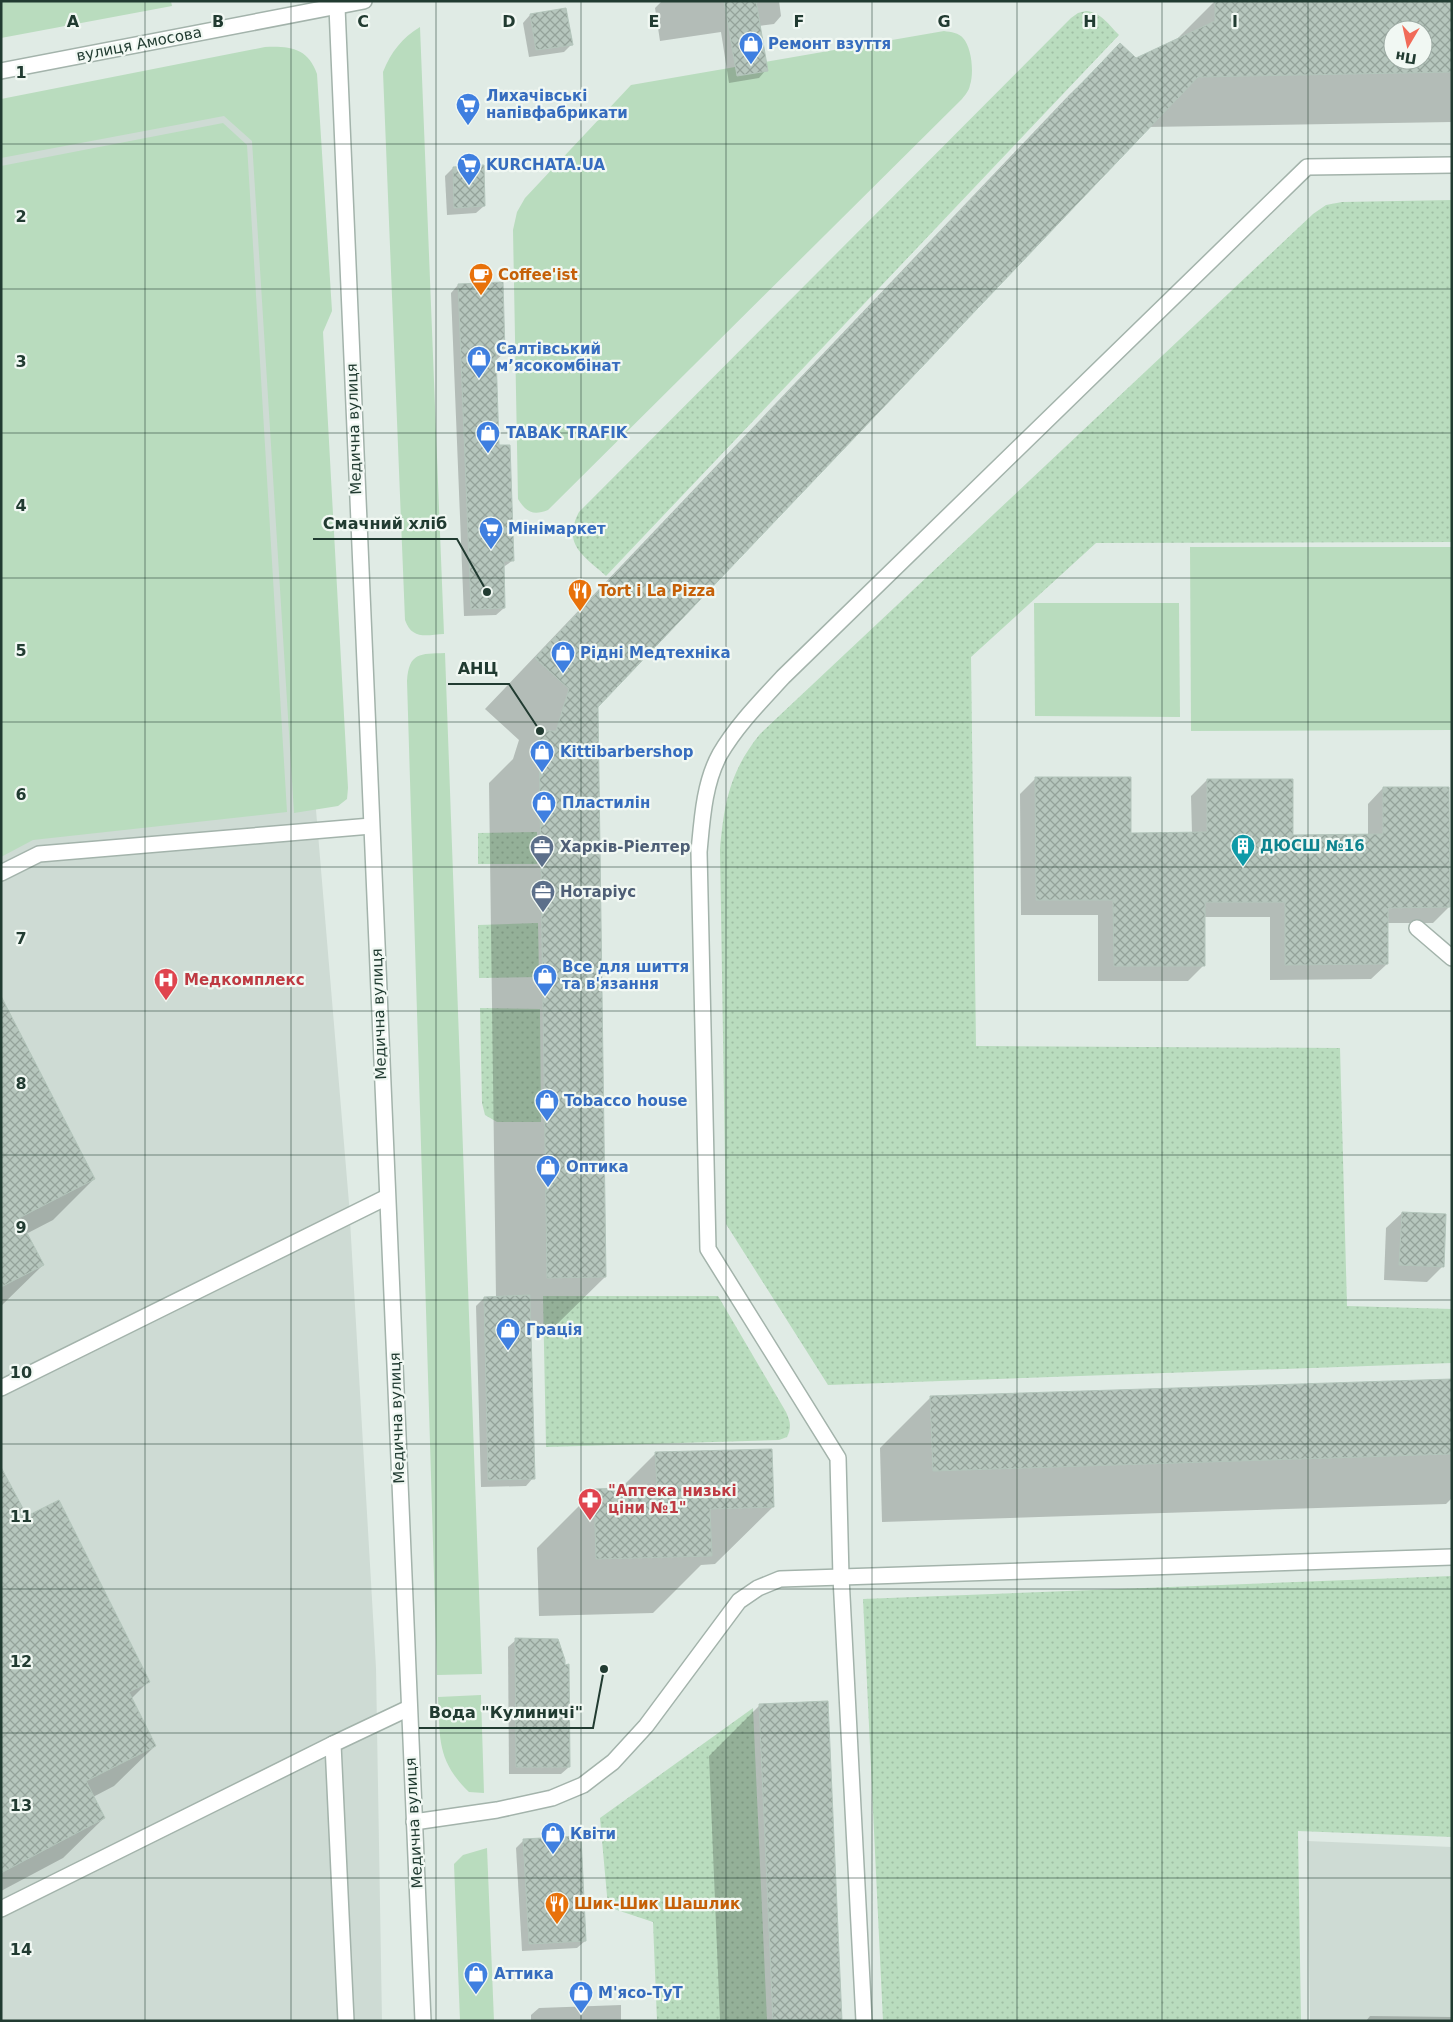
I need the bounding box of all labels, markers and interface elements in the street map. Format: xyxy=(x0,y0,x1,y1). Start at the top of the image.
text: A xyxy=(67,12,80,31)
text: B xyxy=(212,12,224,31)
text: C xyxy=(357,12,369,31)
text: D xyxy=(502,12,516,31)
text: E xyxy=(649,12,659,31)
text: F xyxy=(794,12,804,31)
text: G xyxy=(937,12,951,31)
text: H xyxy=(1083,12,1097,31)
text: I xyxy=(1232,12,1238,31)
north arrow xyxy=(1383,20,1433,70)
street label: вулиця Амосова xyxy=(75,23,203,65)
shop icon: Ремонт взуття xyxy=(738,31,764,65)
place label: Ремонт взуття xyxy=(768,35,891,53)
text: Пн xyxy=(1394,48,1418,67)
text: 1 xyxy=(15,63,27,82)
place label: Лихачівські напівфабрикати xyxy=(486,87,628,122)
supermarket icon: Лихачівські напівфабрикати xyxy=(455,92,481,126)
supermarket icon: KURCHATA.UA xyxy=(456,152,482,186)
place label: KURCHATA.UA xyxy=(486,156,605,174)
text: 2 xyxy=(15,207,27,226)
cafe icon: Coffee'ist xyxy=(468,262,494,296)
place label: Coffee'ist xyxy=(498,266,578,284)
place label: Салтівський мʼясокомбінат xyxy=(496,340,621,375)
shop icon: Салтівський мʼясокомбінат xyxy=(466,345,492,379)
text: 3 xyxy=(15,352,27,371)
street label: Медична вулиця xyxy=(343,363,365,495)
shop icon: TABAK TRAFIK xyxy=(475,420,501,454)
place label: TABAK TRAFIK xyxy=(506,424,629,442)
text: 4 xyxy=(15,496,27,515)
callout: Смачний хліб xyxy=(313,508,457,539)
text: Смачний хліб xyxy=(323,514,447,533)
supermarket icon: Мінімаркет xyxy=(478,516,504,550)
place label: Мінімаркет xyxy=(508,520,606,538)
restaurant icon: Tort i La Pizza xyxy=(567,578,593,612)
place label: Tort i La Pizza xyxy=(598,582,715,600)
shop icon: Рідні Медтехніка xyxy=(550,640,576,674)
text: 5 xyxy=(15,641,27,660)
place label: Рідні Медтехніка xyxy=(580,644,731,662)
callout: АНЦ xyxy=(448,653,509,684)
text: АНЦ xyxy=(458,659,498,678)
shop icon: Kittibarbershop xyxy=(529,739,555,773)
place label: Kittibarbershop xyxy=(560,743,694,761)
text: 6 xyxy=(15,785,27,804)
shop icon: Пластилін xyxy=(531,790,557,824)
place label: Пластилін xyxy=(562,794,650,812)
building icon: ДЮСШ №16 xyxy=(1230,833,1256,867)
office icon: Харків-Ріелтер xyxy=(529,834,555,868)
place label: ДЮСШ №16 xyxy=(1260,837,1365,855)
place label: Харків-Ріелтер xyxy=(560,838,691,856)
office icon: Нотаріус xyxy=(530,879,556,913)
place label: Нотаріус xyxy=(560,883,636,901)
text: 7 xyxy=(15,929,27,948)
street label: Медична вулиця xyxy=(368,948,390,1080)
place label: Все для шиття та в'язання xyxy=(562,958,689,993)
shop icon: Все для шиття та в'язання xyxy=(532,963,558,997)
hospital icon: Медкомплекс xyxy=(153,967,179,1001)
place label: Медкомплекс xyxy=(184,971,305,989)
text: 8 xyxy=(15,1074,27,1093)
shop icon: Tobacco house xyxy=(534,1088,560,1122)
place label: Tobacco house xyxy=(564,1092,687,1110)
shop icon: Оптика xyxy=(535,1154,561,1188)
place label: Оптика xyxy=(566,1158,629,1176)
text: 9 xyxy=(15,1218,27,1237)
shop icon: Грація xyxy=(495,1317,521,1351)
place label: Грація xyxy=(526,1321,582,1339)
street label: Медична вулиця xyxy=(386,1352,408,1484)
text: 10 xyxy=(10,1363,32,1382)
place label: "Аптека низькі ціни №1" xyxy=(608,1482,737,1517)
pharmacy icon: "Аптека низькі ціни №1" xyxy=(577,1487,603,1521)
text: 11 xyxy=(10,1507,32,1526)
text: 12 xyxy=(10,1652,32,1671)
callout: Вода "Кулиничі" xyxy=(419,1697,593,1728)
text: Вода "Кулиничі" xyxy=(429,1703,583,1722)
street label: Медична вулиця xyxy=(402,1757,426,1889)
text: 13 xyxy=(10,1796,32,1815)
shop icon: Квіти xyxy=(540,1821,566,1855)
place label: Квіти xyxy=(570,1825,616,1843)
restaurant icon: Шик-Шик Шашлик xyxy=(544,1891,570,1925)
place label: Шик-Шик Шашлик xyxy=(574,1895,740,1913)
text: 14 xyxy=(10,1940,32,1959)
shop icon: Аттика xyxy=(463,1961,489,1995)
place label: Аттика xyxy=(494,1965,554,1983)
shop icon: М'ясо-ТуТ xyxy=(568,1980,594,2014)
place label: М'ясо-ТуТ xyxy=(598,1984,684,2002)

